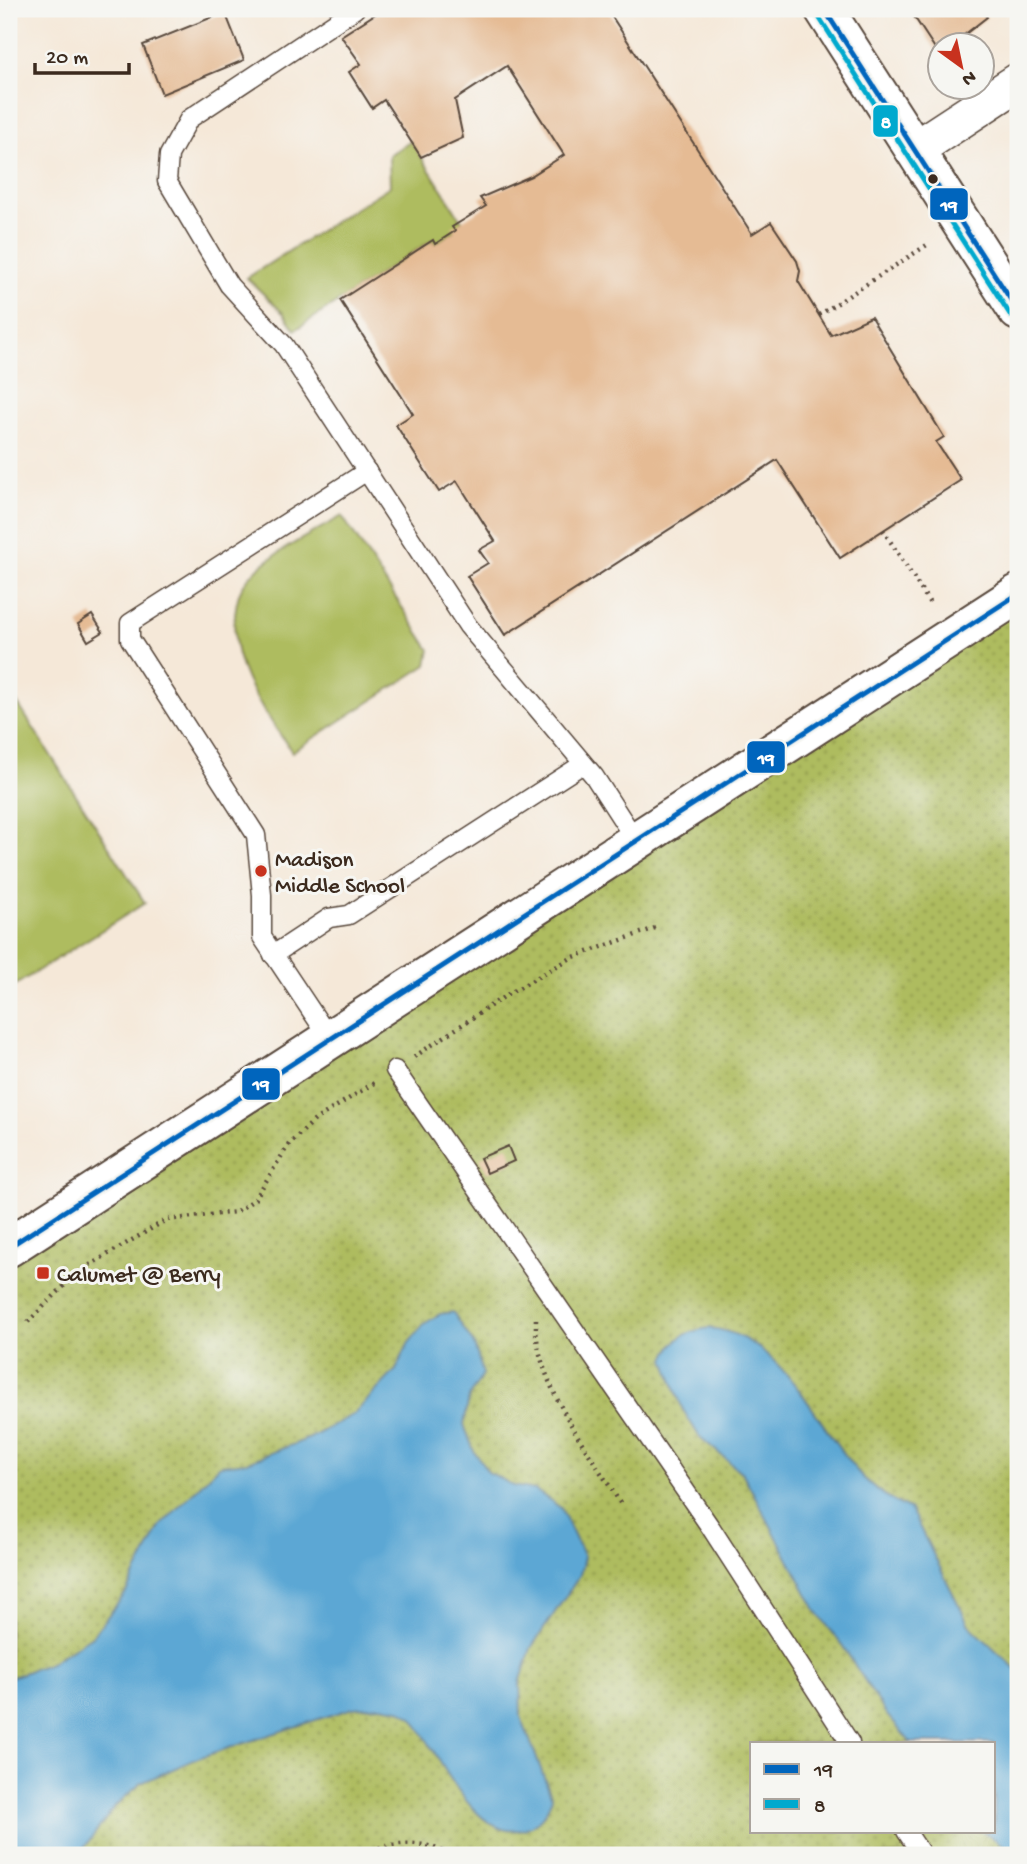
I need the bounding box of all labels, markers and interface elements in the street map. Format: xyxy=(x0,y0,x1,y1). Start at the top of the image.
scale bar xyxy=(35,32,130,76)
north arrow xyxy=(926,32,996,102)
text: 20 m xyxy=(46,47,88,72)
text: N xyxy=(957,64,980,90)
line badge: 8 xyxy=(872,104,899,138)
text: 8 xyxy=(881,113,892,136)
unlabelled marker xyxy=(926,172,940,186)
line badge: 19 xyxy=(929,187,969,221)
text: 19 xyxy=(939,196,958,219)
line badge: 19 xyxy=(746,740,786,774)
text: 19 xyxy=(756,749,775,772)
place label: Madison Middle School xyxy=(275,848,405,901)
marker: Madison Middle School xyxy=(253,863,269,879)
line badge: 19 xyxy=(241,1067,281,1101)
text: 19 xyxy=(251,1075,270,1098)
place label: Calumet @ Berry xyxy=(57,1263,221,1290)
marker: Calumet @ Berry xyxy=(35,1265,51,1281)
legend xyxy=(750,1742,996,1832)
text: 19 xyxy=(813,1760,833,1785)
text: 8 xyxy=(814,1796,826,1821)

